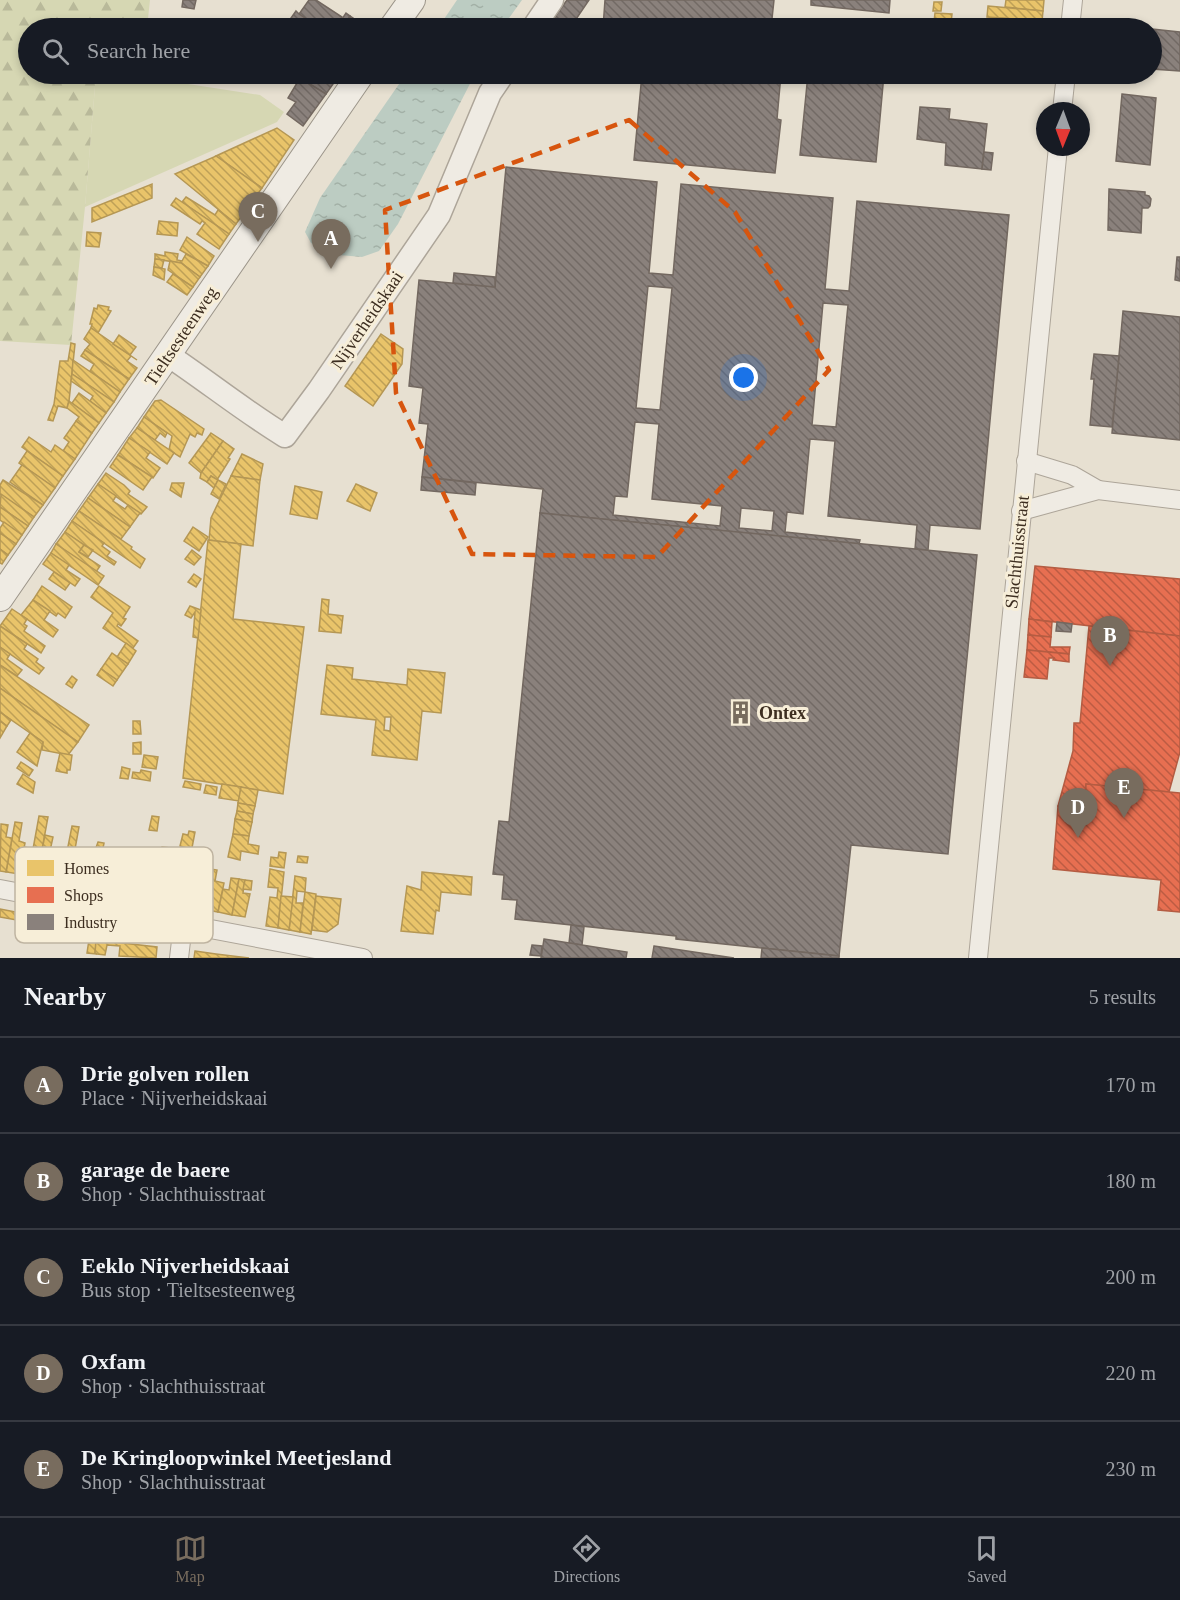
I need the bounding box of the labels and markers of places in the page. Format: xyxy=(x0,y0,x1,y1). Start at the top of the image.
pin: C xyxy=(238,192,278,242)
pin: A xyxy=(312,220,350,269)
pin: B xyxy=(1090,616,1130,666)
building icon: Ontex xyxy=(728,700,754,726)
place label: Ontex xyxy=(759,703,806,723)
pin: E xyxy=(1104,768,1144,818)
pin: D xyxy=(1058,788,1098,838)

